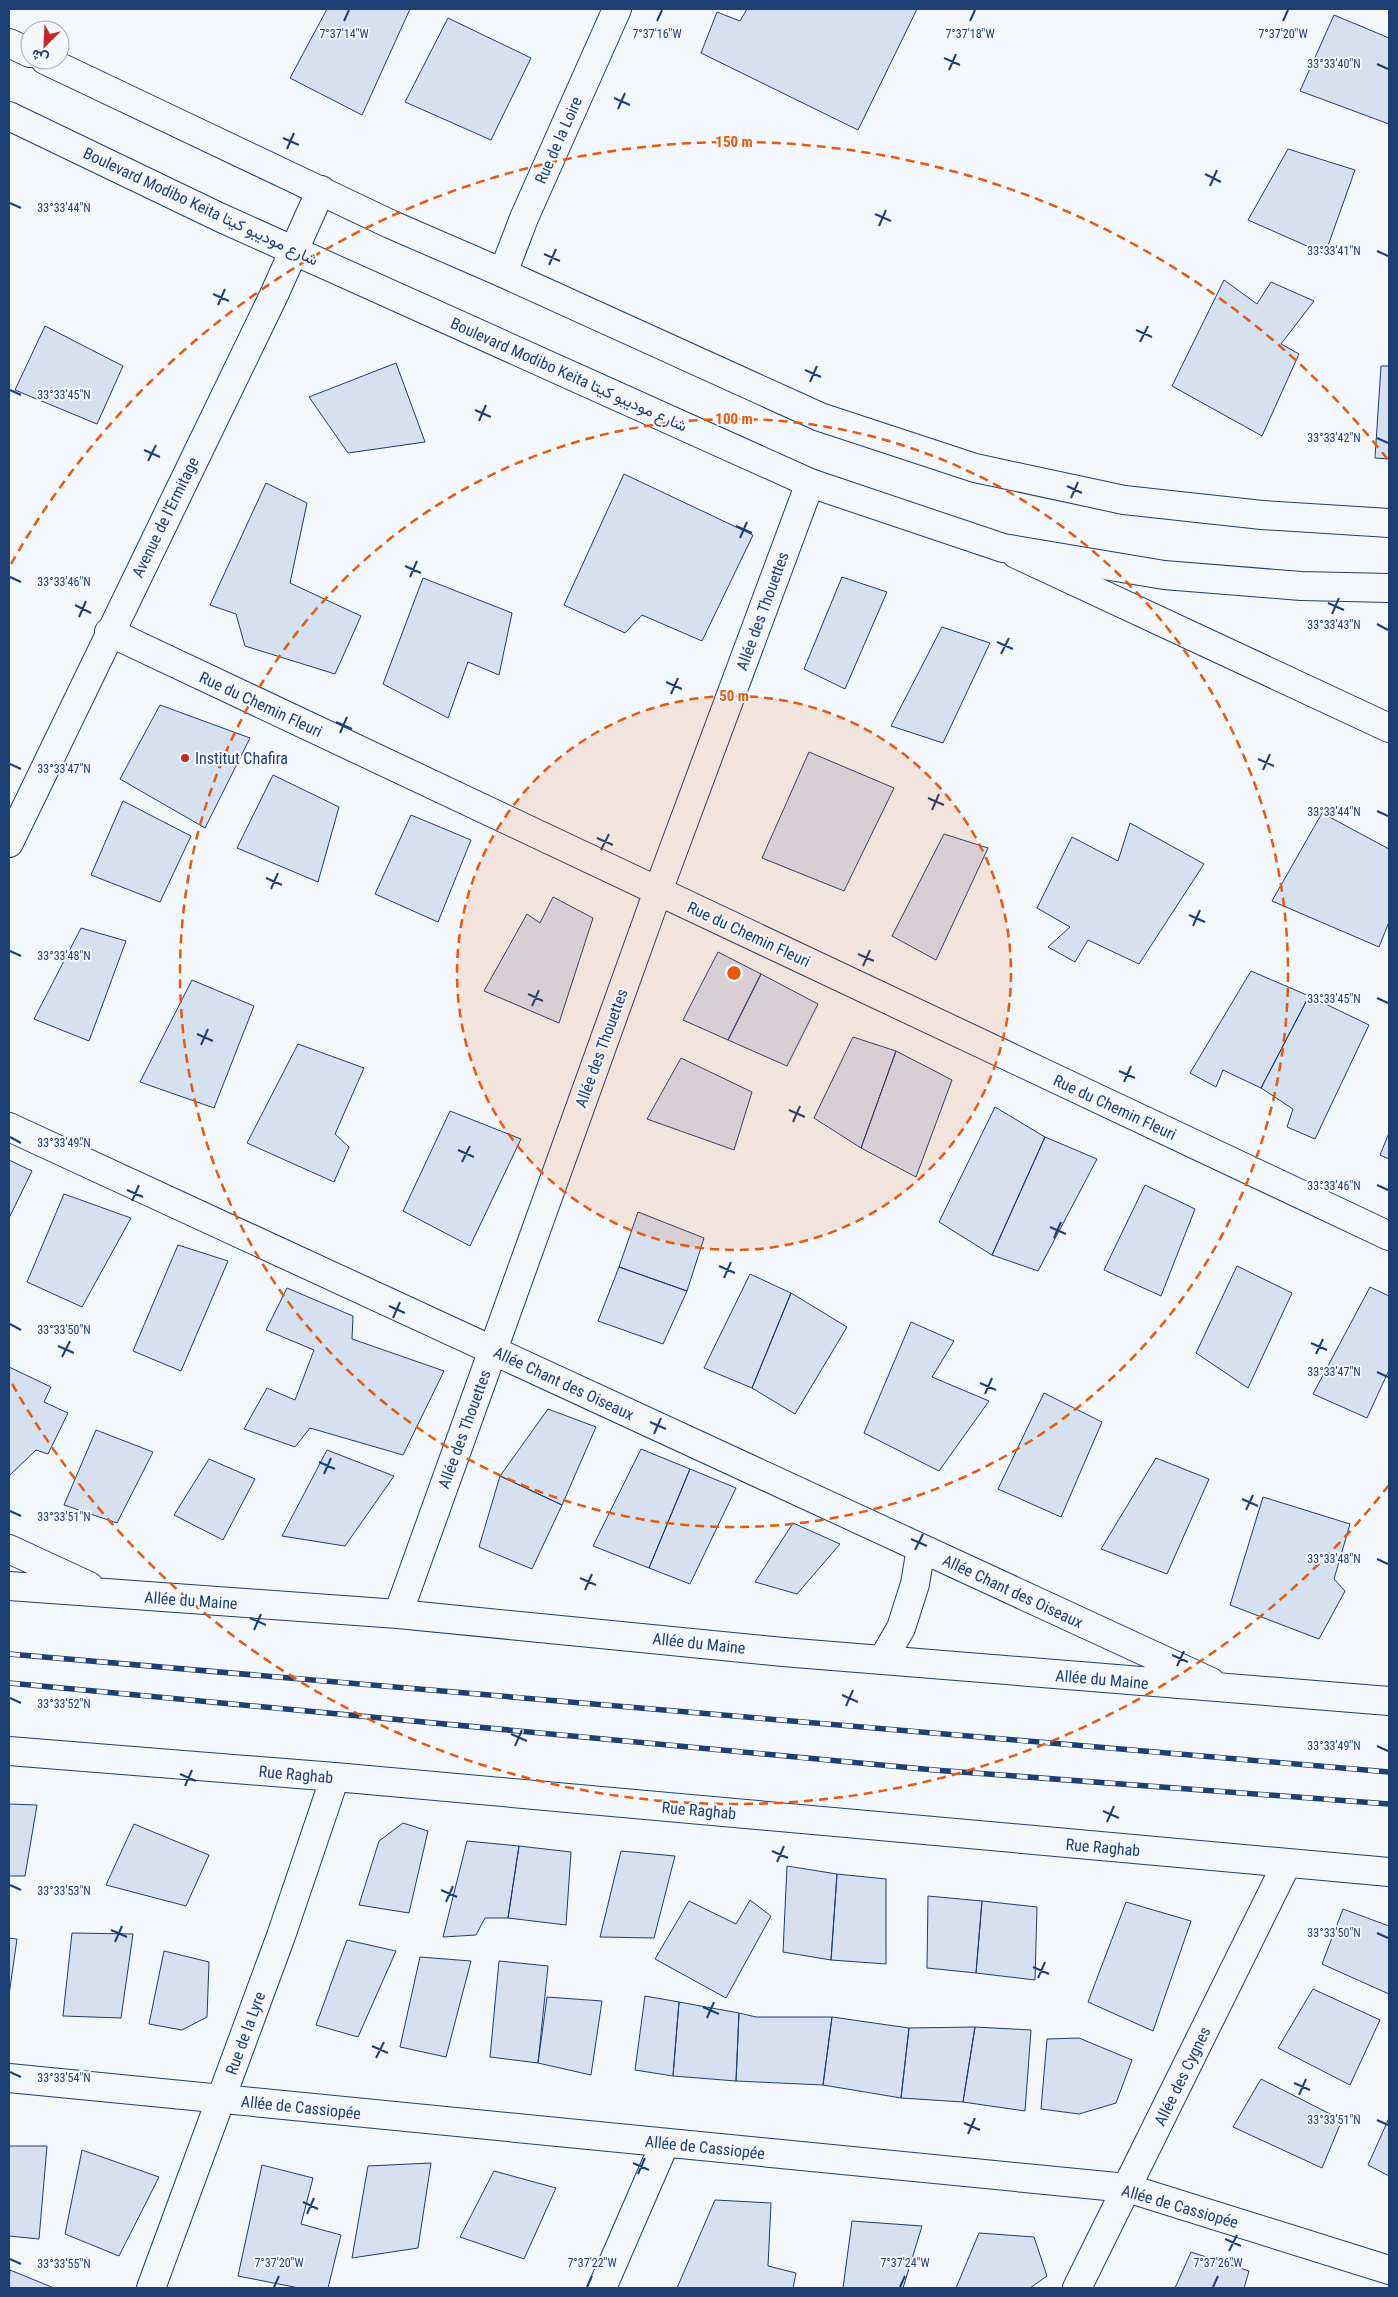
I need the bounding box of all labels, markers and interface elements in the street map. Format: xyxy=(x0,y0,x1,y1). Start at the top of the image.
north arrow xyxy=(20,20,70,70)
text: 7°37'14"W xyxy=(319,27,369,41)
text: 7°37'16"W xyxy=(632,27,682,41)
text: 7°37'18"W xyxy=(945,27,995,41)
text: 7°37'20"W xyxy=(1258,27,1308,41)
text: ش xyxy=(29,45,51,68)
text: 33°33'40"N xyxy=(1307,57,1361,71)
street label: Rue de la Loire xyxy=(531,94,586,187)
text: 150 m xyxy=(715,133,753,151)
street label: Boulevard Modibo Keita شارع موديبو كيتا xyxy=(79,144,321,271)
text: 33°33'44"N xyxy=(37,201,91,215)
text: 33°33'41"N xyxy=(1307,244,1361,258)
street label: Boulevard Modibo Keita شارع موديبو كيتا xyxy=(447,313,690,437)
text: 33°33'45"N xyxy=(37,388,91,402)
text: 100 m xyxy=(715,410,753,428)
text: 33°33'42"N xyxy=(1307,431,1361,445)
street label: Avenue de l'Ermitage xyxy=(128,454,203,581)
street label: Allée des Thouettes xyxy=(732,549,793,673)
text: 33°33'46"N xyxy=(37,575,91,589)
text: 33°33'43"N xyxy=(1307,618,1361,632)
street label: Rue du Chemin Fleuri xyxy=(196,668,325,741)
text: 50 m xyxy=(719,687,749,705)
place label: Institut Chafira xyxy=(195,749,288,768)
marker: Institut Chafira xyxy=(179,752,191,764)
text: 33°33'47"N xyxy=(37,762,91,776)
text: 33°33'44"N xyxy=(1307,805,1361,819)
street label: Rue du Chemin Fleuri xyxy=(684,898,813,971)
text: 33°33'48"N xyxy=(37,949,91,963)
centre of rings xyxy=(725,964,743,982)
street label: Allée des Thouettes xyxy=(571,986,632,1110)
text: 33°33'45"N xyxy=(1307,992,1361,1006)
street label: Rue du Chemin Fleuri xyxy=(1050,1071,1179,1144)
text: 33°33'49"N xyxy=(37,1136,91,1150)
text: 33°33'46"N xyxy=(1307,1179,1361,1193)
text: 33°33'50"N xyxy=(37,1323,91,1337)
street label: Allée Chant des Oiseaux xyxy=(491,1343,637,1424)
text: 33°33'47"N xyxy=(1307,1365,1361,1379)
street label: Allée des Thouettes xyxy=(434,1367,495,1491)
text: 33°33'51"N xyxy=(37,1510,91,1524)
street label: Allée Chant des Oiseaux xyxy=(940,1551,1086,1632)
text: 33°33'48"N xyxy=(1307,1552,1361,1566)
street label: Allée du Maine xyxy=(144,1588,238,1613)
street label: Allée du Maine xyxy=(652,1629,746,1658)
street label: Allée du Maine xyxy=(1055,1666,1149,1693)
text: 33°33'52"N xyxy=(37,1697,91,1711)
text: 33°33'49"N xyxy=(1307,1739,1361,1753)
street label: Rue Raghab xyxy=(258,1762,334,1787)
street label: Rue Raghab xyxy=(661,1798,737,1823)
street label: Rue Raghab xyxy=(1065,1835,1141,1860)
text: 33°33'53"N xyxy=(37,1884,91,1898)
text: 33°33'50"N xyxy=(1307,1926,1361,1940)
street label: Rue de la Lyre xyxy=(222,1989,269,2077)
street label: Allée des Cygnes xyxy=(1150,2024,1215,2129)
text: 33°33'54"N xyxy=(37,2071,91,2085)
street label: Allée de Cassiopée xyxy=(240,2092,362,2123)
text: 33°33'51"N xyxy=(1307,2113,1361,2127)
street label: Allée de Cassiopée xyxy=(644,2132,766,2163)
street label: Allée de Cassiopée xyxy=(1119,2181,1240,2232)
text: 7°37'20"W xyxy=(254,2256,304,2270)
text: 7°37'22"W xyxy=(567,2256,617,2270)
text: 7°37'24"W xyxy=(880,2256,930,2270)
text: 7°37'26"W xyxy=(1193,2256,1243,2270)
text: 33°33'55"N xyxy=(37,2257,91,2271)

